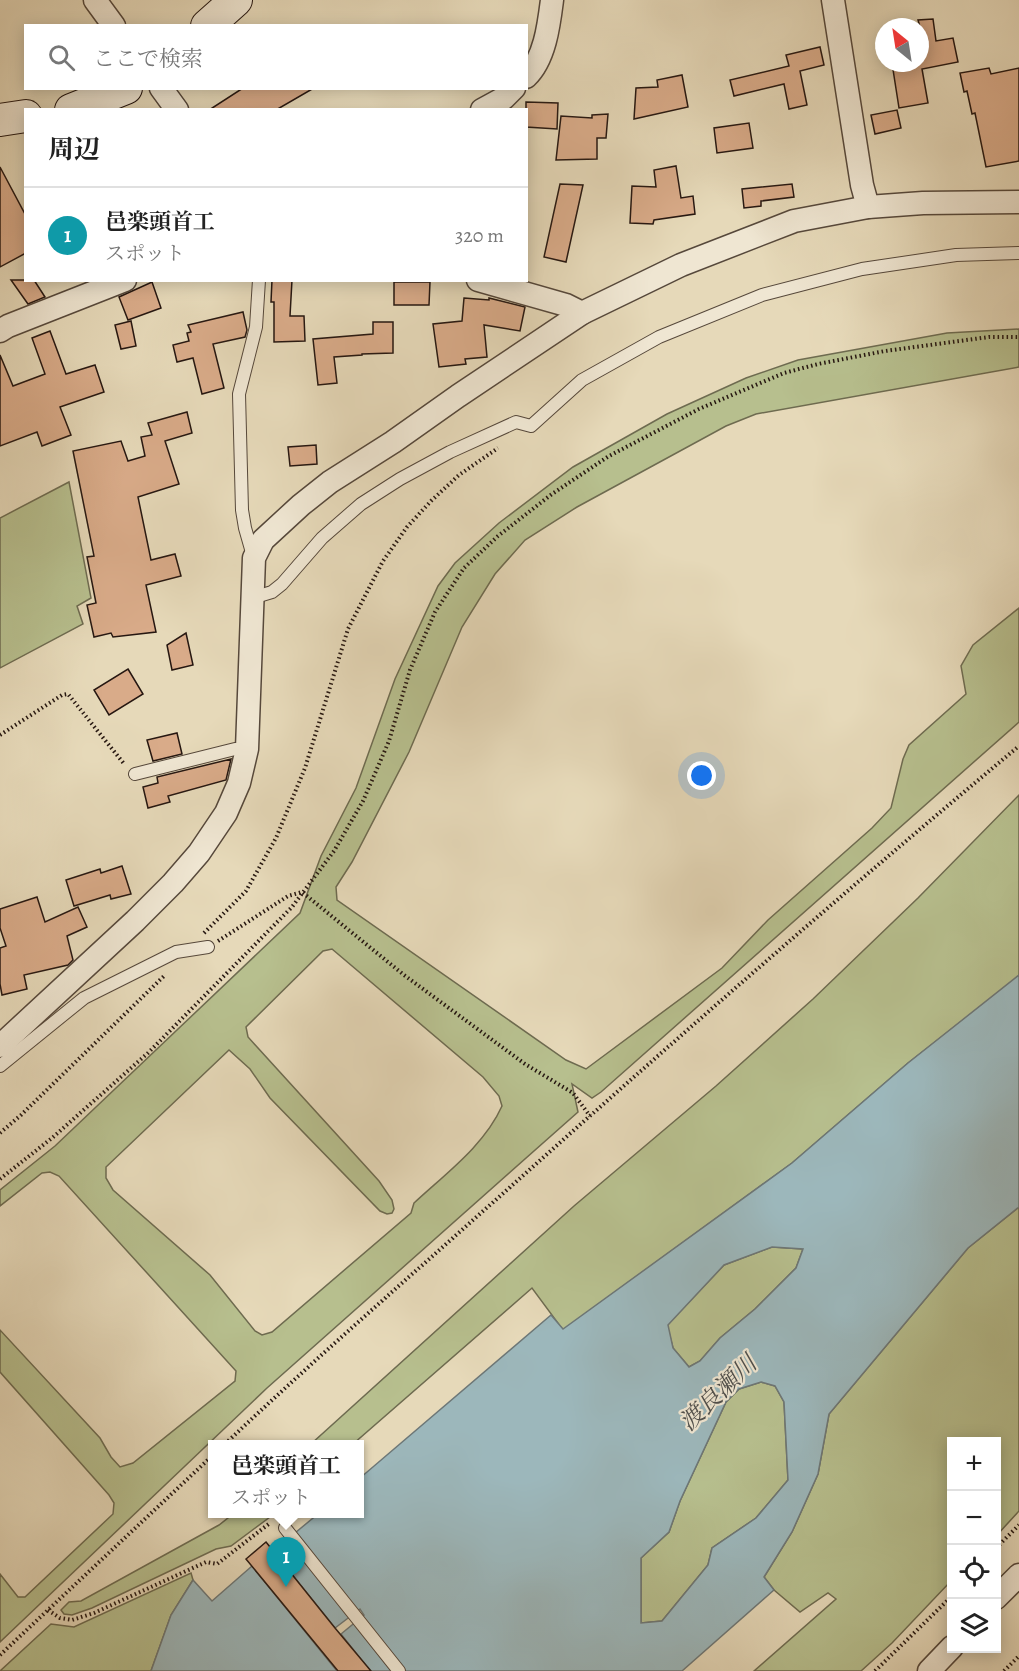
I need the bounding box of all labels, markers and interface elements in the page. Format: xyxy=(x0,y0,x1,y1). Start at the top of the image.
north arrow xyxy=(875,18,929,72)
search box xyxy=(24,24,528,90)
icon: search xyxy=(45,41,78,74)
text: ここで検索 xyxy=(93,44,203,74)
text: 周辺 xyxy=(48,132,100,167)
text: 邑楽頭首工 xyxy=(105,207,215,237)
text: 1 xyxy=(64,222,71,249)
text: 320 m xyxy=(455,222,504,249)
text: スポット xyxy=(105,240,185,267)
your location xyxy=(687,761,716,790)
water label: 渡良瀬川 xyxy=(672,1346,766,1438)
map controls xyxy=(947,1437,1001,1653)
button: + xyxy=(947,1437,1001,1491)
popup xyxy=(208,1440,364,1518)
text: 邑楽頭首工 xyxy=(231,1451,341,1481)
text: スポット xyxy=(231,1484,311,1511)
button: − xyxy=(947,1491,1001,1545)
pin: 1 xyxy=(266,1538,306,1587)
button: locate xyxy=(947,1545,1001,1599)
button: layers xyxy=(947,1599,1001,1653)

